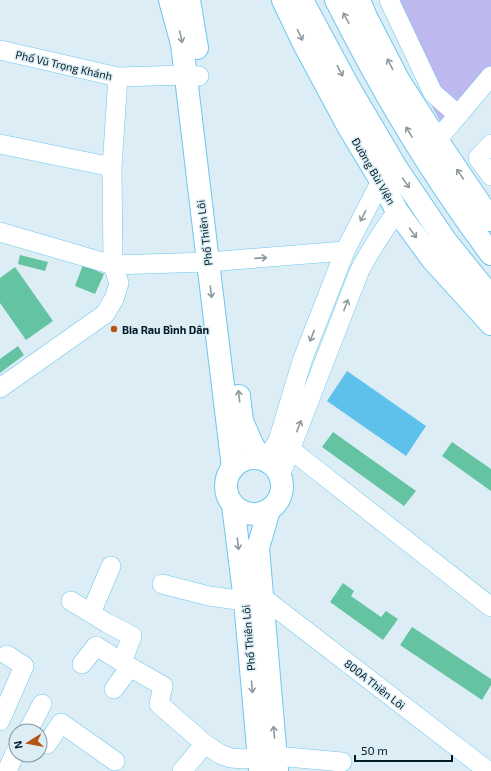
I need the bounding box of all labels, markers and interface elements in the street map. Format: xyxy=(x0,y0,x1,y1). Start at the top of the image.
one-way arrow xyxy=(341,13,349,25)
one-way arrow xyxy=(297,29,304,41)
one-way arrow xyxy=(177,31,185,44)
street label: Phố Vũ Trọng Khánh xyxy=(14,48,114,83)
one-way arrow xyxy=(386,58,394,70)
one-way arrow xyxy=(337,65,345,77)
one-way arrow xyxy=(405,127,413,138)
street label: Đường Bùi Viện xyxy=(349,135,398,207)
one-way arrow xyxy=(456,169,464,180)
one-way arrow xyxy=(402,178,410,189)
street label: Phố Thiên Lôi xyxy=(194,199,214,267)
one-way arrow xyxy=(359,210,366,222)
one-way arrow xyxy=(409,227,417,238)
one-way arrow xyxy=(254,254,267,261)
one-way arrow xyxy=(207,285,215,298)
one-way arrow xyxy=(342,299,350,311)
place label: Bia Rau Bình Dân xyxy=(122,323,209,336)
marker: Bia Rau Bình Dân xyxy=(109,324,119,334)
one-way arrow xyxy=(308,329,316,341)
one-way arrow xyxy=(235,390,242,403)
one-way arrow xyxy=(295,421,303,433)
one-way arrow xyxy=(234,537,242,550)
street label: Phố Thiên Lôi xyxy=(239,604,257,672)
street label: 800A Thiên Lôi xyxy=(342,656,408,712)
one-way arrow xyxy=(249,680,256,693)
north arrow xyxy=(8,723,48,763)
one-way arrow xyxy=(270,726,278,739)
scale bar xyxy=(355,737,452,763)
text: N xyxy=(11,740,25,750)
text: 50 m xyxy=(361,743,388,757)

